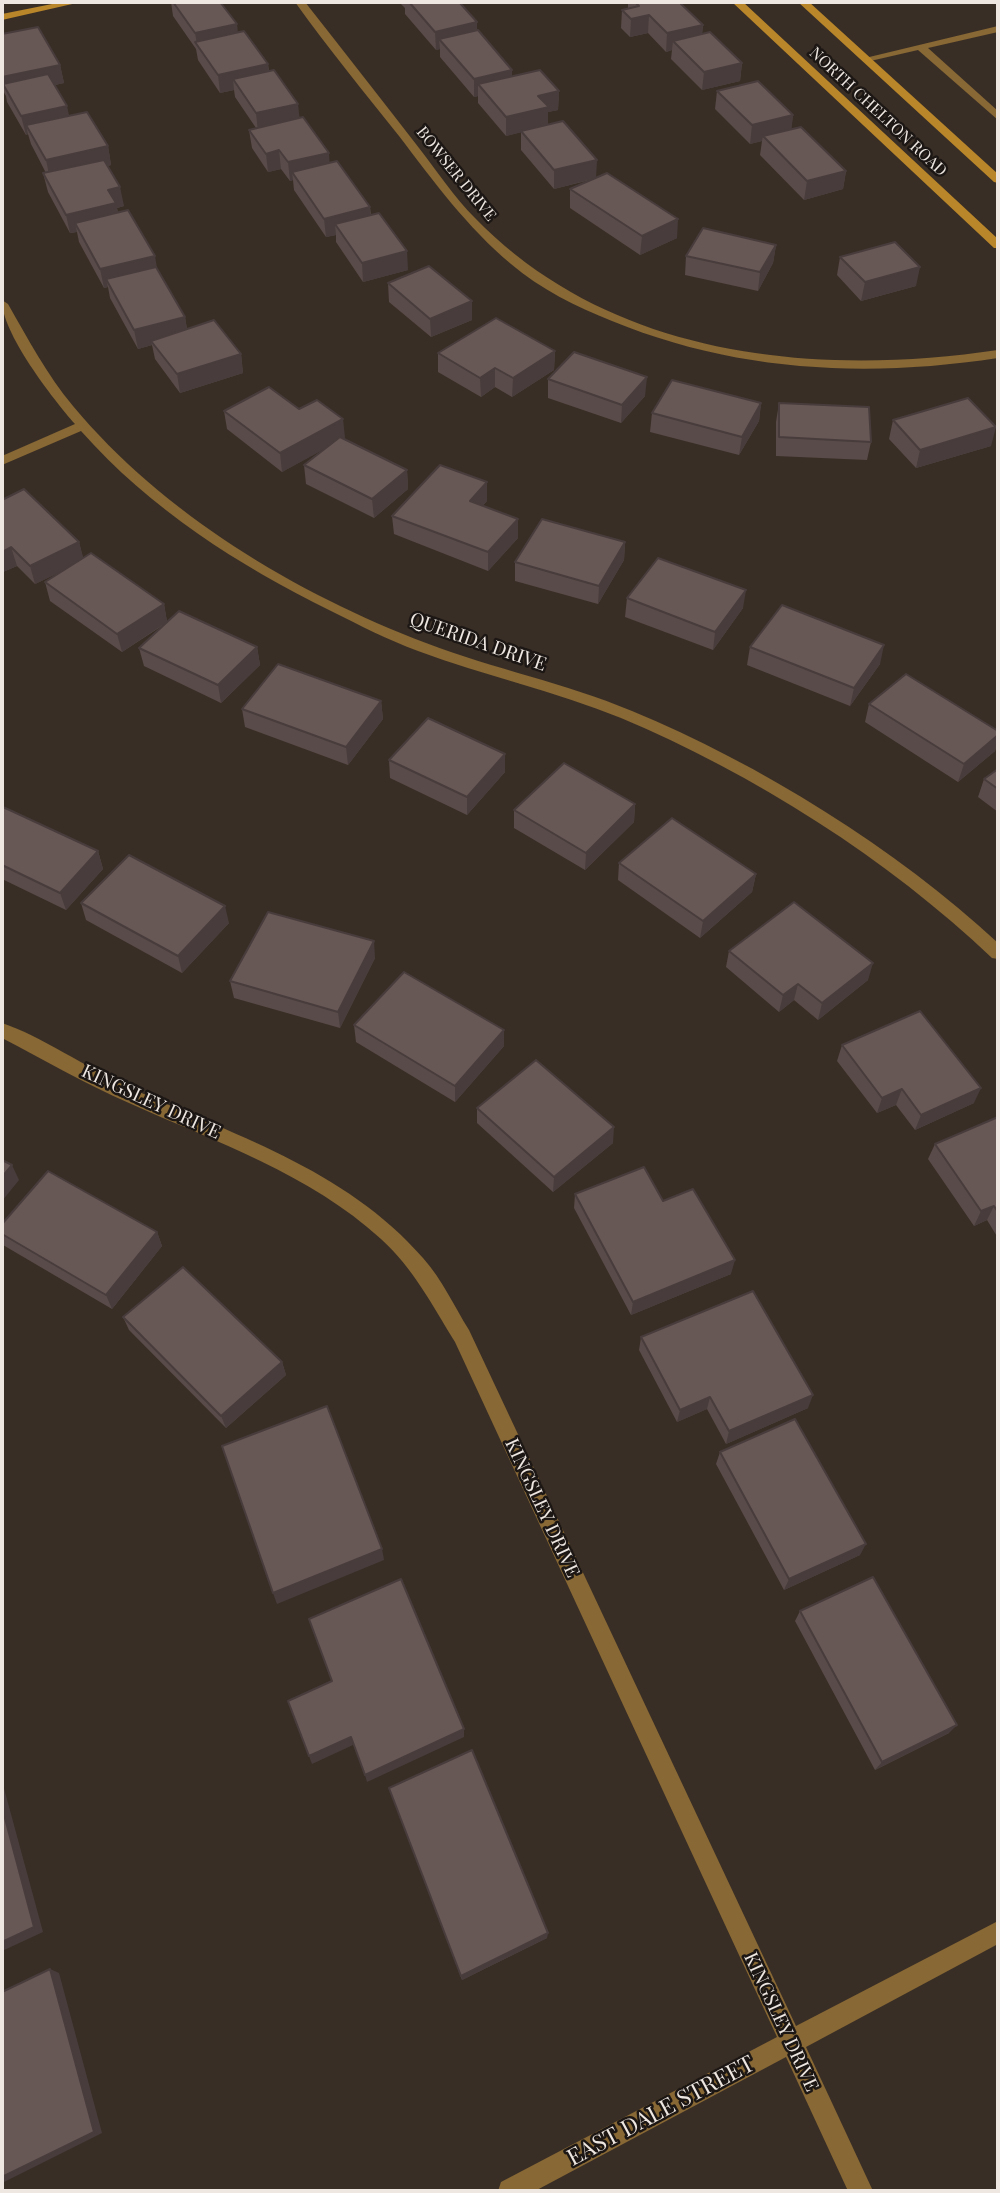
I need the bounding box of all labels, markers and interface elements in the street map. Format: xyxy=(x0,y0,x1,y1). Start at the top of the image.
street label: NORTH CHELTON ROAD xyxy=(805,43,951,181)
street label: BOWSER DRIVE xyxy=(412,123,500,225)
street label: QUERIDA DRIVE xyxy=(407,608,549,676)
street label: KINGSLEY DRIVE xyxy=(78,1060,224,1144)
street label: KINGSLEY DRIVE xyxy=(500,1435,584,1581)
street label: KINGSLEY DRIVE xyxy=(739,1949,823,2095)
street label: EAST DALE STREET xyxy=(563,2050,759,2172)

